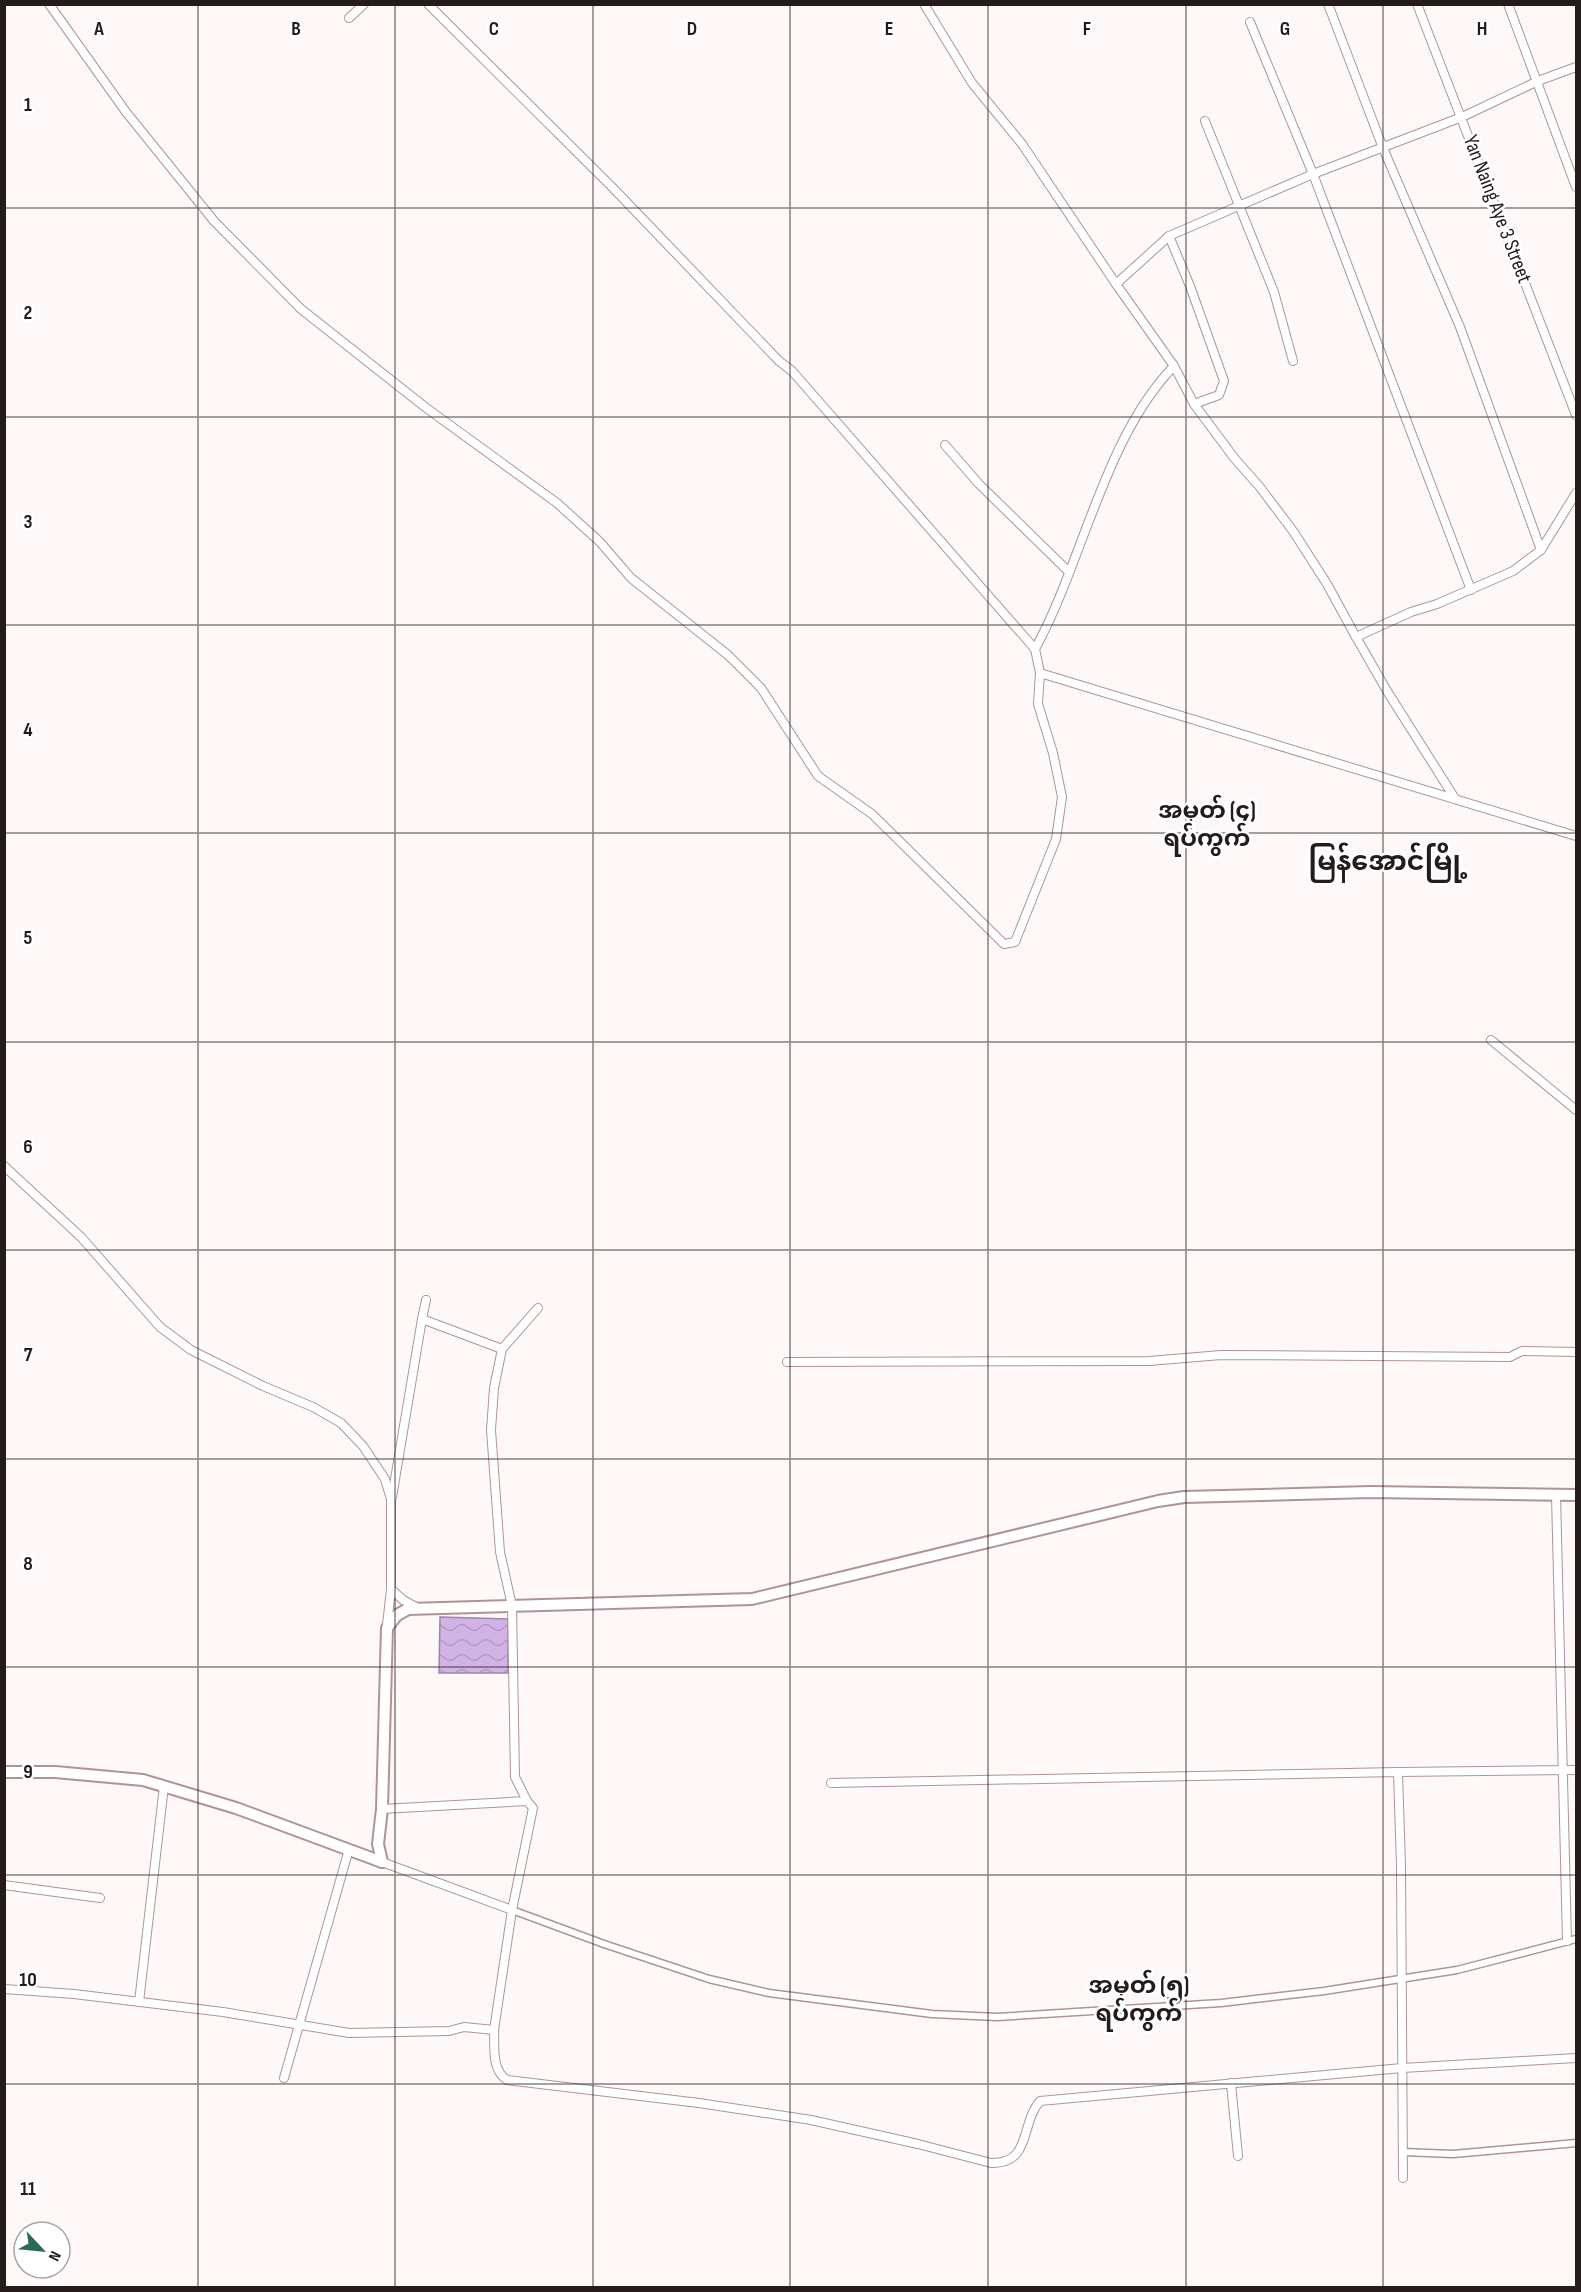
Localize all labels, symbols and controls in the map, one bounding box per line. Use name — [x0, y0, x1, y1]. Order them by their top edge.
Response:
text: A — [93, 17, 104, 41]
text: B — [291, 17, 301, 41]
text: C — [489, 17, 499, 41]
text: D — [687, 17, 697, 41]
text: E — [885, 17, 893, 41]
text: F — [1083, 17, 1091, 41]
text: G — [1280, 17, 1290, 41]
text: H — [1477, 17, 1487, 41]
text: 1 — [24, 93, 32, 117]
street label: Yan Naing Aye 3 Street — [1458, 132, 1537, 287]
text: 2 — [24, 301, 32, 325]
text: 3 — [24, 510, 33, 534]
text: 4 — [23, 718, 33, 742]
district label: အမှတ် (၄) ရပ်ကွက် — [1158, 794, 1256, 857]
district label: မြန်အောင်မြို့ — [1308, 842, 1468, 883]
text: 5 — [24, 926, 33, 950]
text: 6 — [23, 1135, 33, 1159]
text: 7 — [24, 1343, 33, 1367]
text: 8 — [23, 1552, 33, 1576]
text: 9 — [23, 1760, 33, 1784]
text: 10 — [19, 1968, 37, 1992]
district label: အမှတ် (၅) ရပ်ကွက် — [1089, 1969, 1189, 2032]
text: 11 — [20, 2177, 36, 2201]
north arrow — [12, 2220, 72, 2280]
text: N — [44, 2248, 65, 2264]

